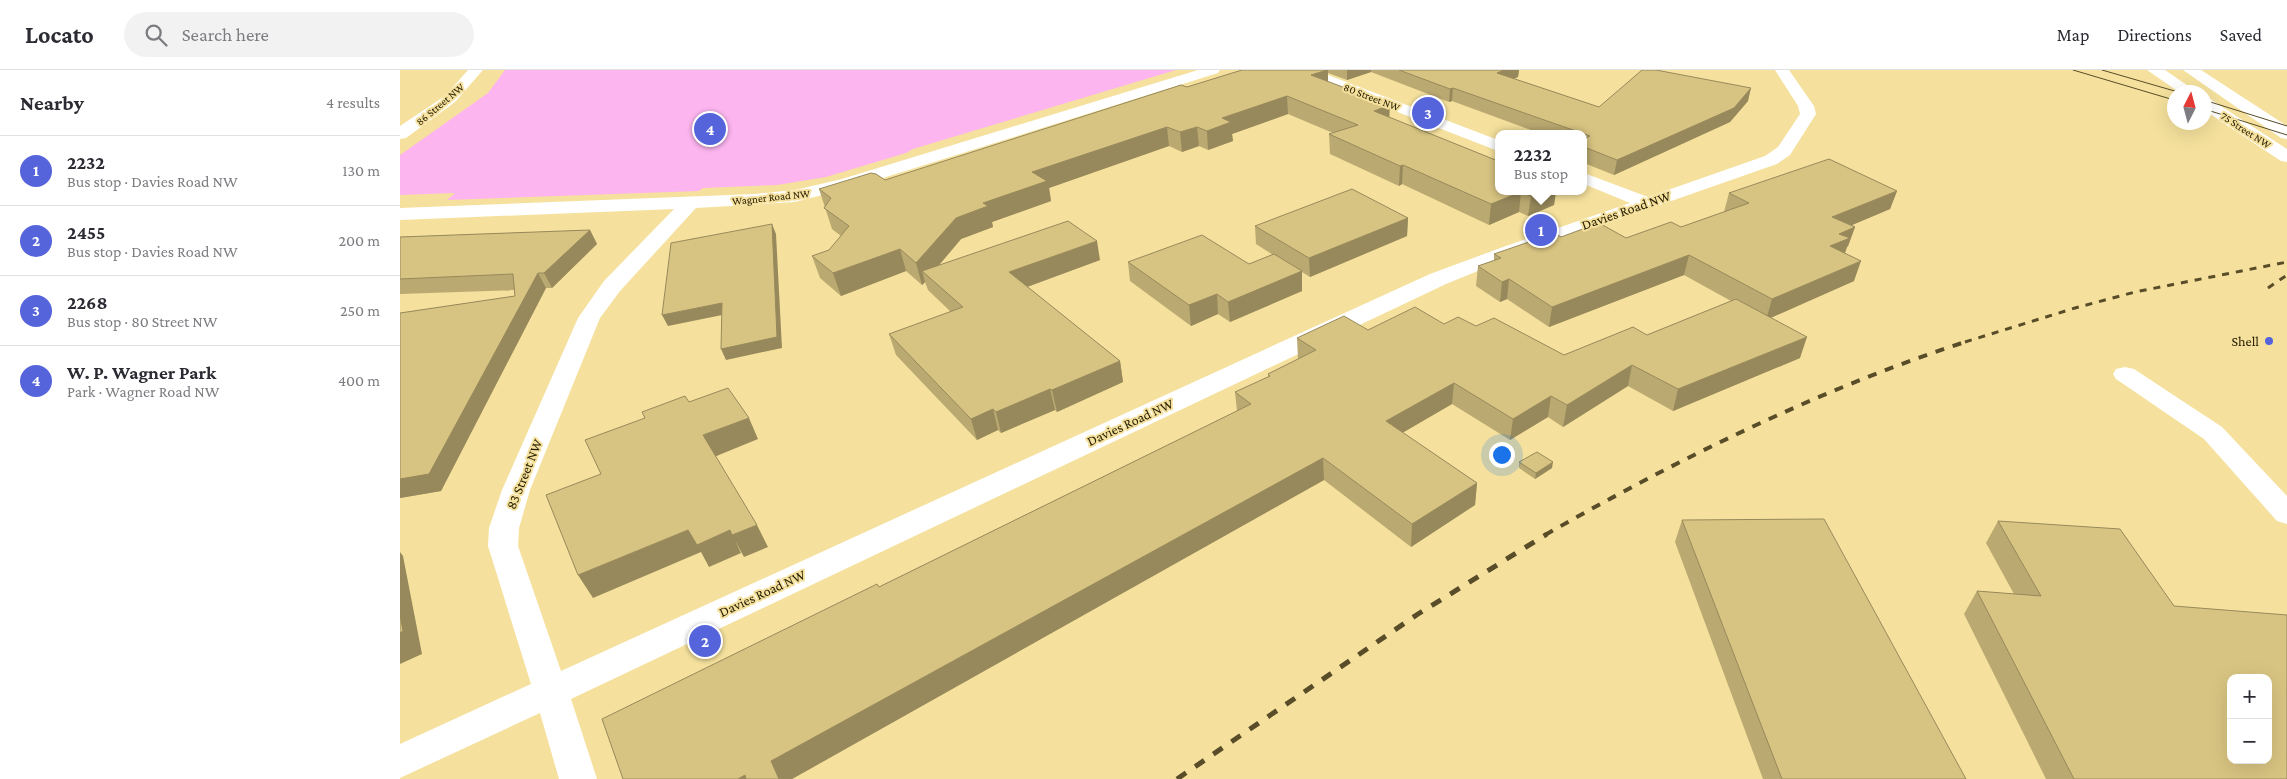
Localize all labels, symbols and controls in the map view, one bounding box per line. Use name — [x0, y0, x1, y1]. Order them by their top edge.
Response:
search box — [124, 12, 474, 57]
text: Locato — [25, 21, 94, 48]
icon: search — [142, 21, 170, 49]
text: Search here — [182, 24, 269, 45]
text: Map — [2057, 25, 2089, 45]
text: Directions — [2117, 25, 2192, 45]
text: Saved — [2220, 25, 2262, 45]
street label: 86 Street NW — [414, 80, 467, 127]
street label: 80 Street NW — [1342, 81, 1403, 114]
north arrow — [2167, 85, 2212, 130]
text: Nearby — [20, 91, 84, 115]
text: 4 results — [326, 94, 380, 111]
pin: 3 — [1412, 94, 1444, 132]
street label: 75 Street NW — [2219, 109, 2274, 151]
pin: 4 — [694, 110, 726, 148]
popup — [1495, 130, 1587, 195]
text: 2232 — [1514, 144, 1552, 165]
text: 2232 — [67, 152, 105, 173]
text: 1 — [33, 162, 39, 179]
text: 130 m — [342, 162, 380, 179]
text: Bus stop — [1514, 165, 1568, 182]
text: Bus stop · Davies Road NW — [67, 173, 238, 190]
street label: Wagner Road NW — [731, 187, 812, 208]
street label: Davies Road NW — [1579, 187, 1673, 233]
pin: 1 — [1525, 211, 1557, 249]
text: 2455 — [67, 222, 105, 243]
text: 2 — [32, 232, 40, 249]
text: 200 m — [338, 232, 380, 249]
text: Bus stop · Davies Road NW — [67, 243, 238, 260]
text: 2268 — [67, 292, 108, 313]
text: 3 — [32, 302, 40, 319]
text: 250 m — [340, 302, 380, 319]
text: Bus stop · 80 Street NW — [67, 313, 218, 330]
place label: Shell — [2231, 333, 2259, 349]
marker: Shell — [2263, 335, 2275, 347]
text: W. P. Wagner Park — [67, 362, 216, 383]
text: 4 — [32, 372, 40, 389]
text: 400 m — [338, 372, 380, 389]
text: Park · Wagner Road NW — [67, 383, 219, 400]
street label: Davies Road NW — [1084, 395, 1176, 449]
street label: 83 Street NW — [503, 437, 545, 511]
your location — [1489, 442, 1515, 468]
street label: Davies Road NW — [716, 566, 808, 620]
pin: 2 — [689, 622, 721, 660]
map controls — [2227, 674, 2272, 764]
button: + — [2227, 674, 2272, 719]
button: − — [2227, 719, 2272, 764]

